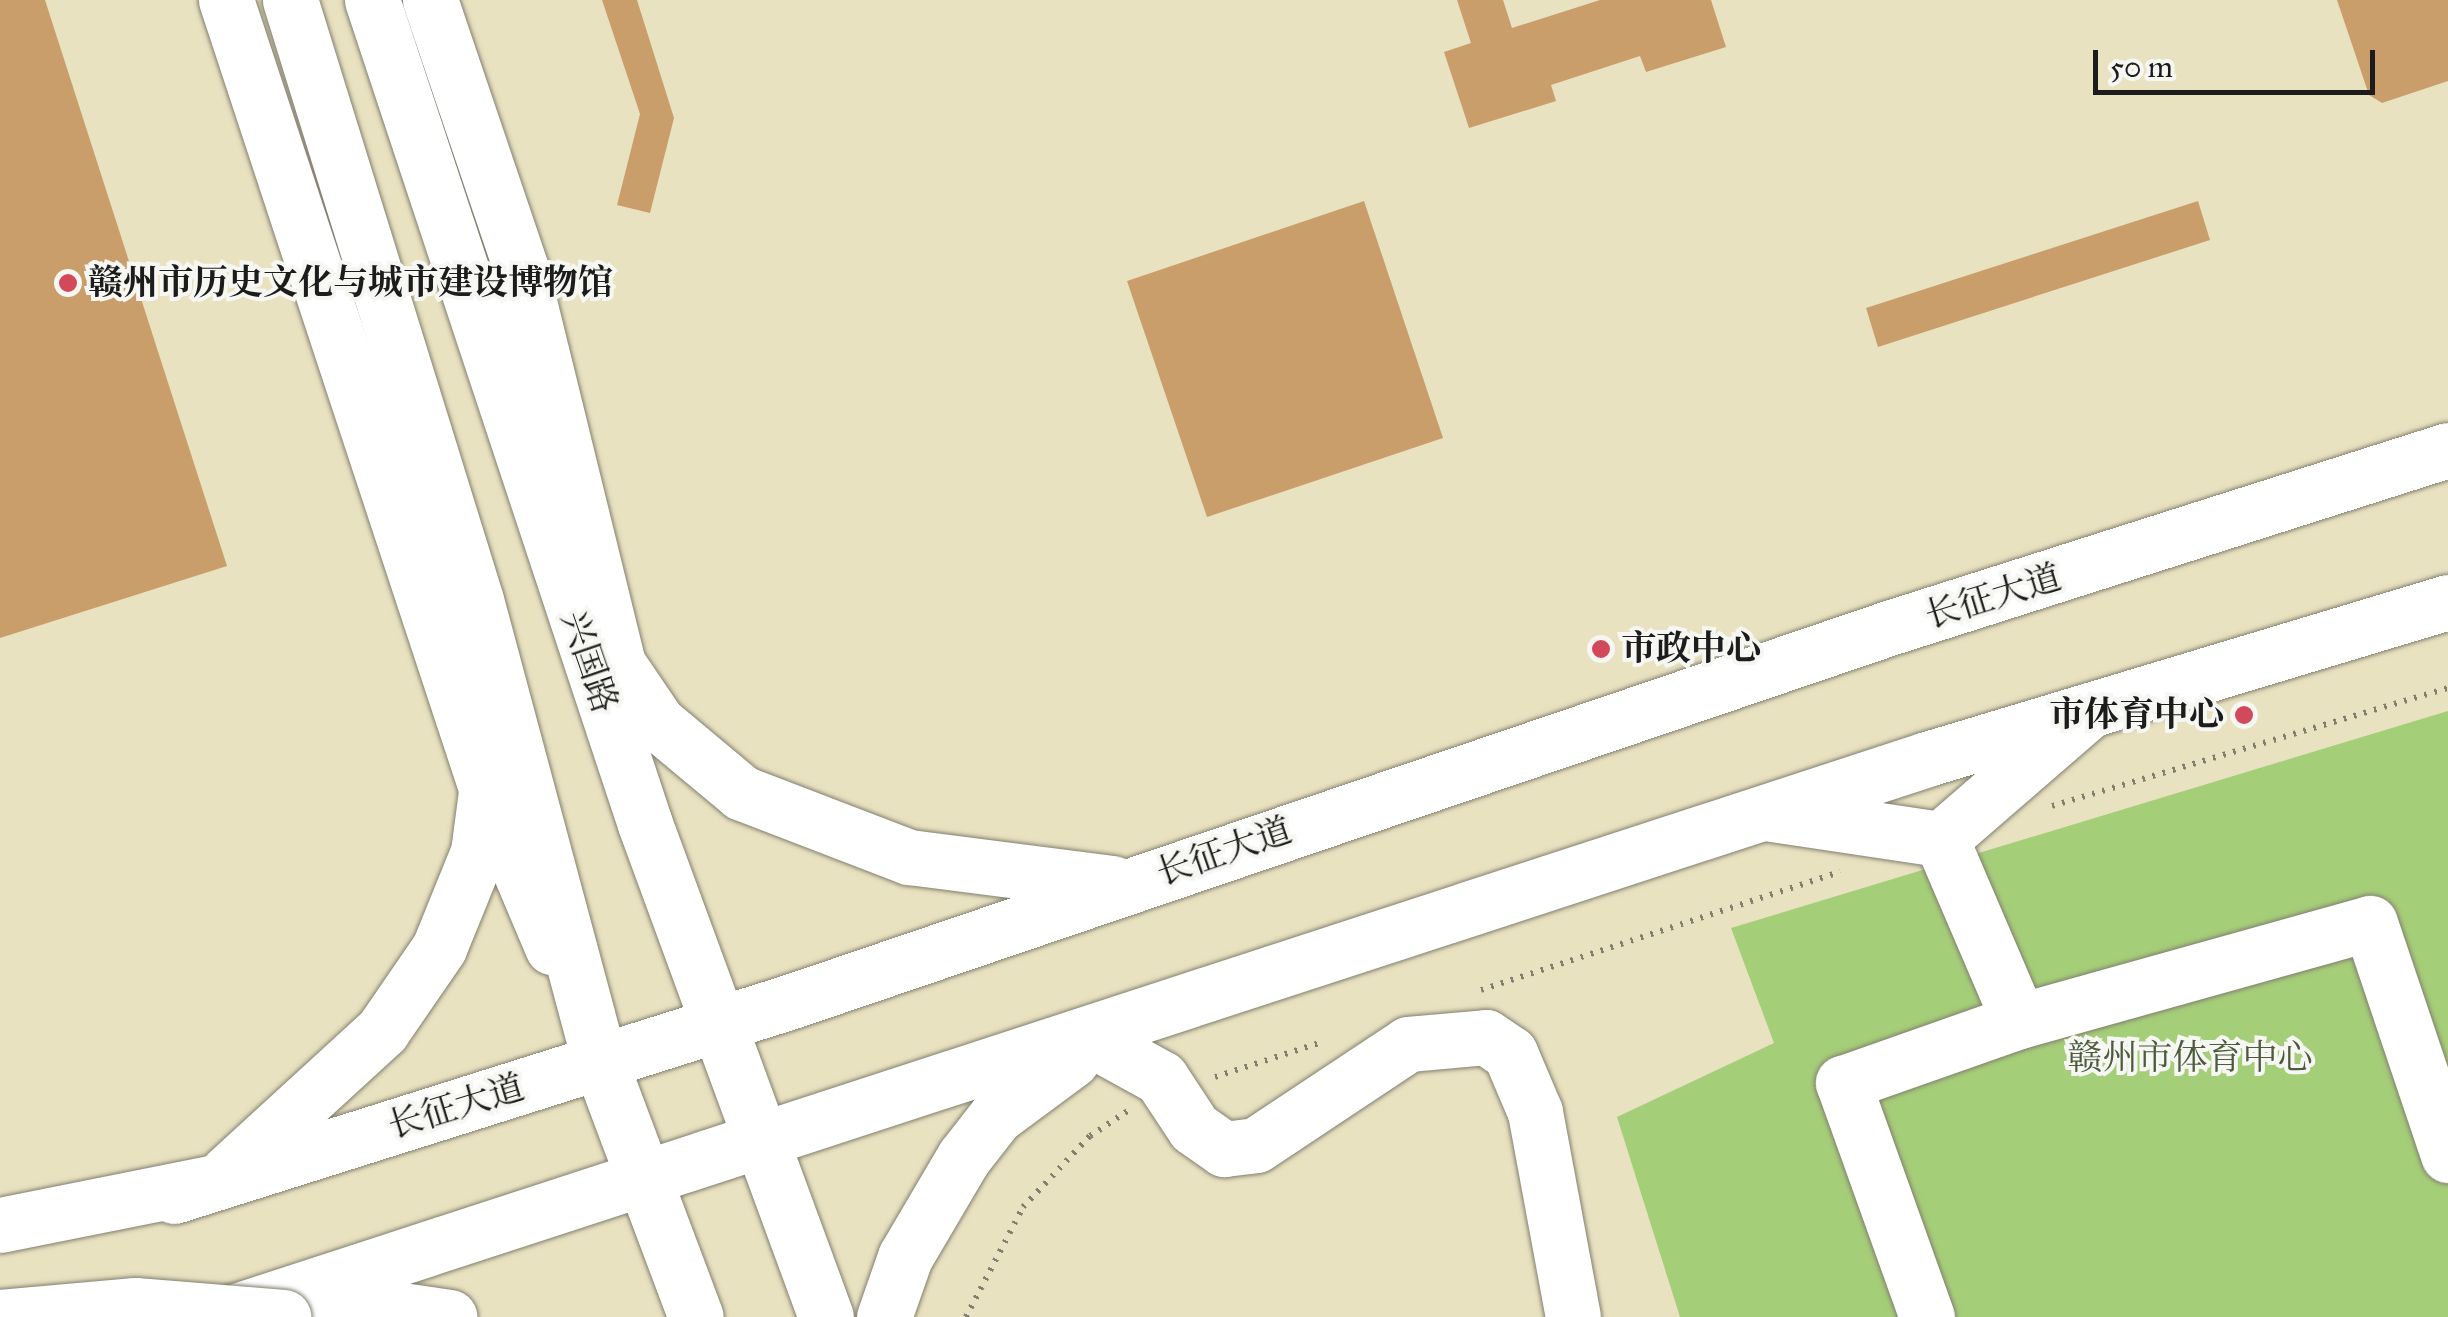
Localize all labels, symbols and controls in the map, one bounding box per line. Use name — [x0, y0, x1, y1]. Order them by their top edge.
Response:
scale bar — [2098, 30, 2380, 92]
text: 50 m — [2110, 49, 2173, 85]
place label: 赣州市历史文化与城市建设博物馆 — [88, 262, 613, 304]
marker: 赣州市历史文化与城市建设博物馆 — [57, 272, 79, 294]
street label: 长征大道 — [1920, 556, 2066, 638]
street label: 兴国路 — [552, 606, 626, 718]
place label: 市政中心 — [1621, 628, 1761, 670]
marker: 市政中心 — [1590, 638, 1612, 660]
place label: 市体育中心 — [2049, 694, 2224, 736]
marker: 市体育中心 — [2233, 704, 2255, 726]
street label: 长征大道 — [1151, 809, 1297, 895]
park label: 赣州市体育中心 — [2068, 1037, 2312, 1079]
street label: 长征大道 — [383, 1066, 529, 1148]

